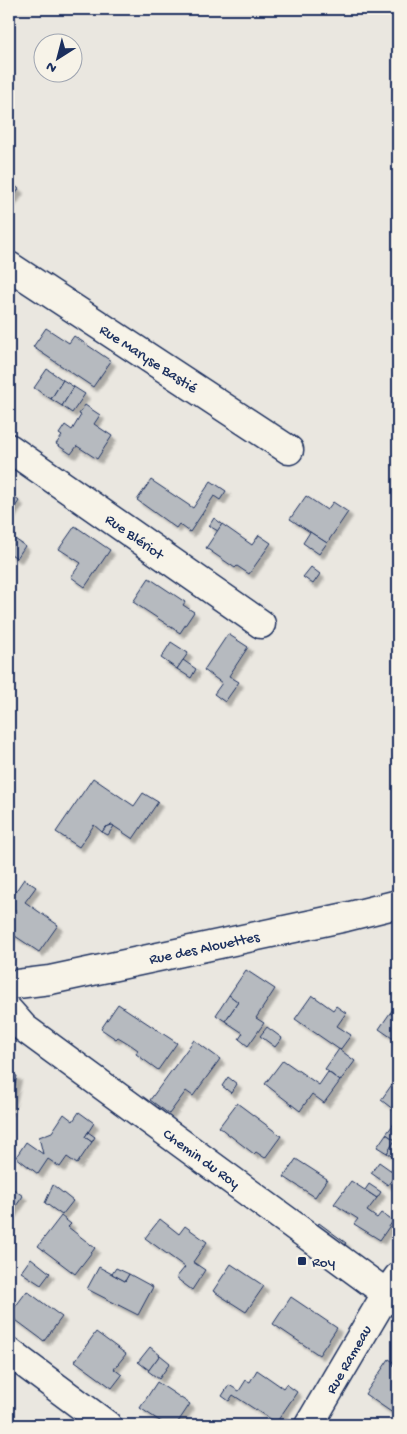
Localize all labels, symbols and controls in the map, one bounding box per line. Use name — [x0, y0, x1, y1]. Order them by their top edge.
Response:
north arrow — [32, 32, 82, 82]
text: N — [43, 57, 61, 76]
street label: Rue Maryse Bastié — [96, 321, 200, 398]
street label: Rue Blériot — [101, 511, 168, 565]
street label: Rue des Alouettes — [148, 928, 262, 969]
street label: Chemin du Roy — [159, 1126, 243, 1194]
place label: Roy — [312, 1254, 336, 1272]
marker: Roy — [296, 1255, 308, 1267]
street label: Rue Rameau — [323, 1323, 377, 1397]

